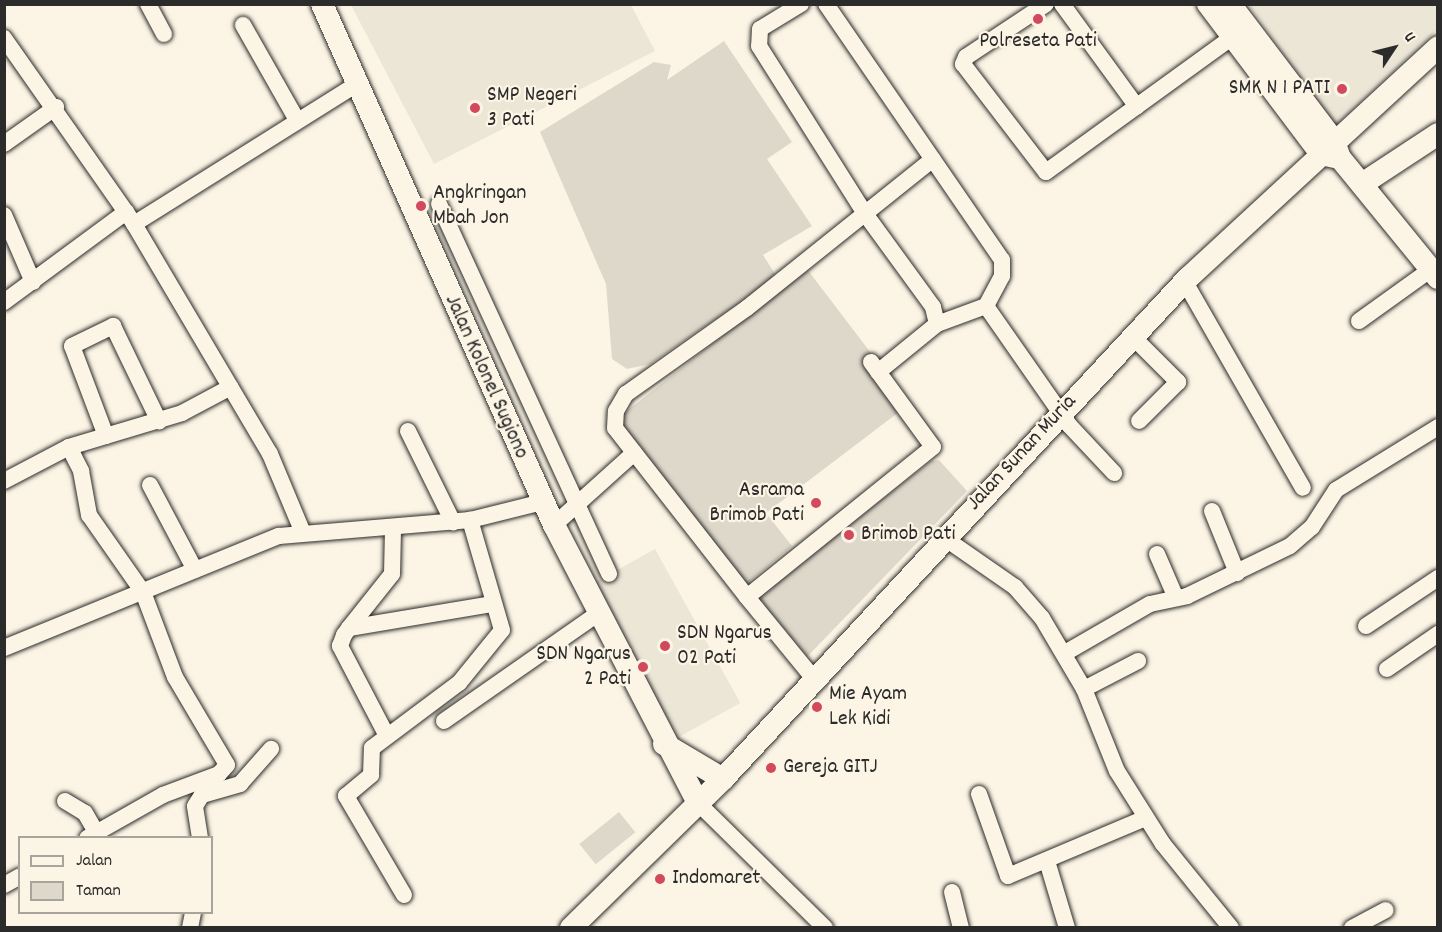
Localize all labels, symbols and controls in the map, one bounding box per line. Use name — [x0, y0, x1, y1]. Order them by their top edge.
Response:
marker: Polreseta Pati — [1031, 12, 1045, 26]
north arrow — [1364, 18, 1424, 78]
text: U — [1398, 28, 1421, 47]
place label: Polreseta Pati — [979, 29, 1097, 55]
place label: SMK N 1 PATI — [1229, 76, 1330, 102]
place label: SMP Negeri 3 Pati — [487, 82, 577, 134]
marker: SMK N 1 PATI — [1335, 82, 1349, 96]
marker: SMP Negeri 3 Pati — [468, 101, 482, 115]
place label: Angkringan Mbah Jon — [433, 180, 526, 231]
marker: Angkringan Mbah Jon — [414, 199, 428, 213]
street label: Jalan Kolonel Sugiono — [438, 291, 534, 463]
street label: Jalan Sunan Muria — [962, 390, 1082, 516]
place label: Asrama Brimob Pati — [709, 477, 804, 528]
marker: Asrama Brimob Pati — [809, 496, 823, 510]
place label: Brimob Pati — [861, 522, 956, 548]
marker: Brimob Pati — [842, 528, 856, 542]
place label: SDN Ngarus 02 Pati — [677, 620, 772, 672]
marker: SDN Ngarus 02 Pati — [658, 639, 672, 653]
place label: SDN Ngarus 2 Pati — [536, 641, 631, 692]
marker: SDN Ngarus 2 Pati — [636, 660, 650, 674]
place label: Mie Ayam Lek Kidi — [829, 681, 907, 732]
marker: Mie Ayam Lek Kidi — [810, 700, 824, 714]
place label: Gereja GITJ — [783, 755, 877, 781]
marker: Gereja GITJ — [764, 761, 778, 775]
legend — [18, 836, 213, 914]
text: Jalan — [76, 849, 112, 874]
place label: Indomaret — [672, 866, 760, 892]
marker: Indomaret — [653, 872, 667, 886]
text: Taman — [76, 879, 121, 904]

